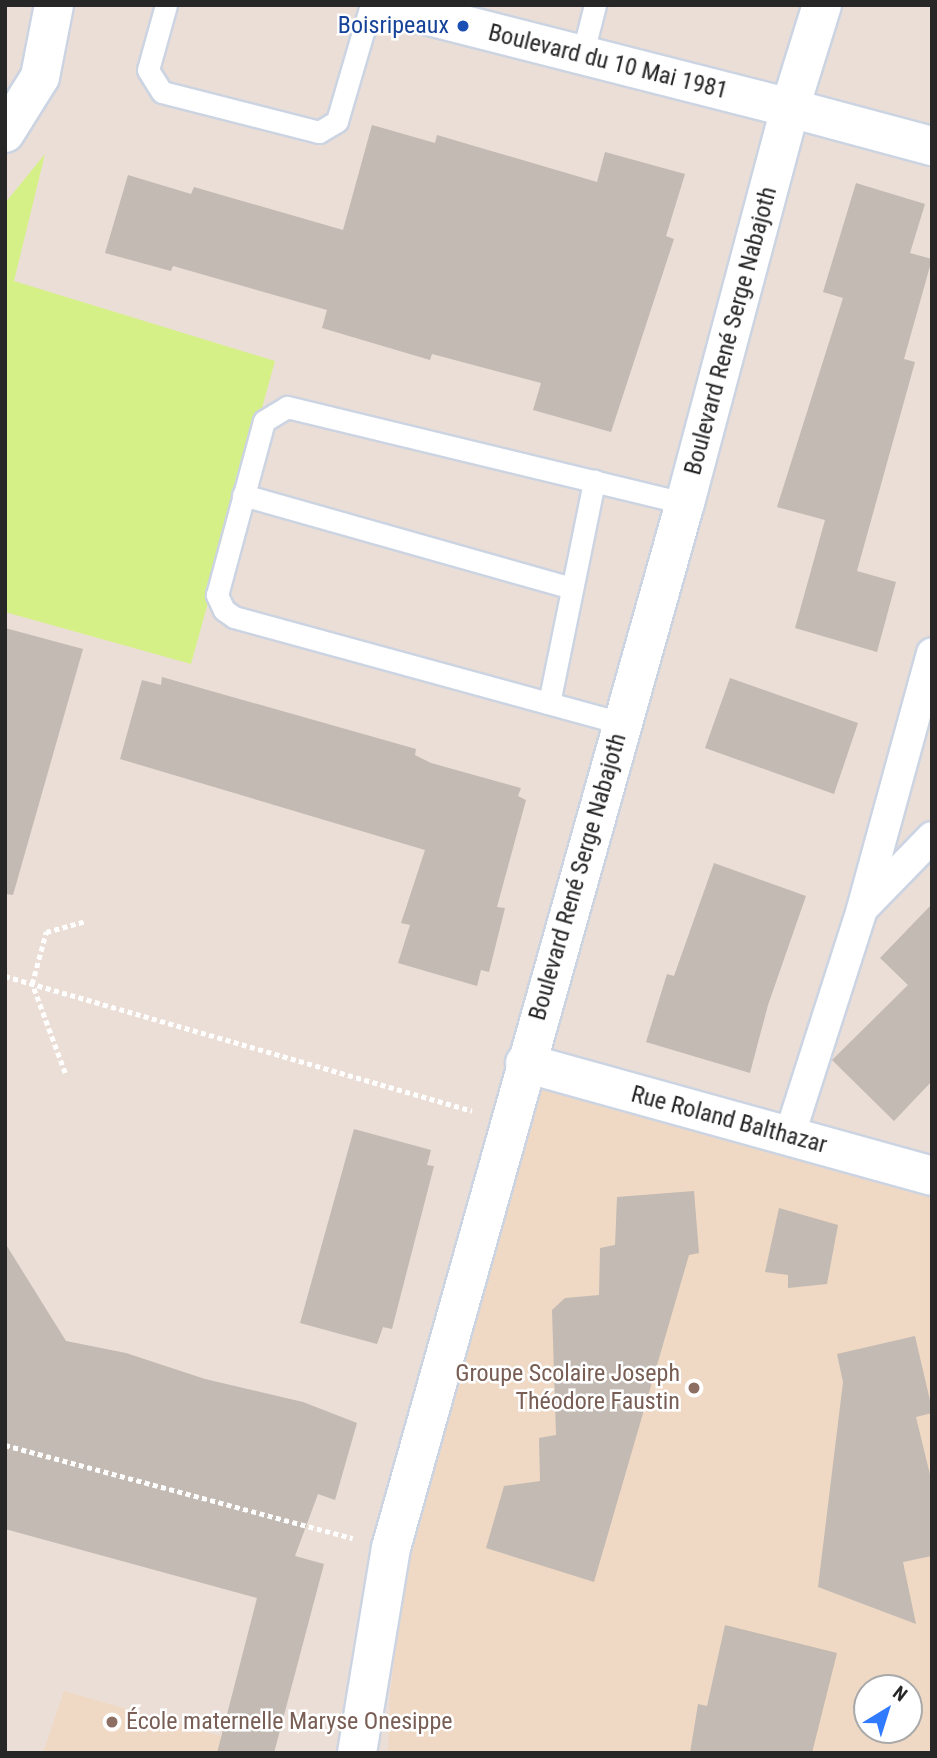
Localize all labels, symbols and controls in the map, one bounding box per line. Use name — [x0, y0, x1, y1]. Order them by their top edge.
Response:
place label: Boisripeaux — [338, 12, 449, 40]
marker: Boisripeaux — [455, 18, 471, 34]
street label: Boulevard du 10 Mai 1981 — [485, 18, 731, 106]
street label: Boulevard René Serge Nabajoth — [679, 184, 783, 478]
street label: Boulevard René Serge Nabajoth — [523, 730, 633, 1024]
street label: Rue Roland Balthazar — [628, 1080, 830, 1160]
place label: Groupe Scolaire Joseph Théodore Faustin — [455, 1360, 680, 1416]
marker: Groupe Scolaire Joseph Théodore Faustin — [686, 1380, 702, 1396]
north arrow — [853, 1674, 923, 1744]
text: N — [888, 1681, 912, 1706]
place label: École maternelle Maryse Onesippe — [126, 1708, 453, 1736]
marker: École maternelle Maryse Onesippe — [104, 1714, 120, 1730]

